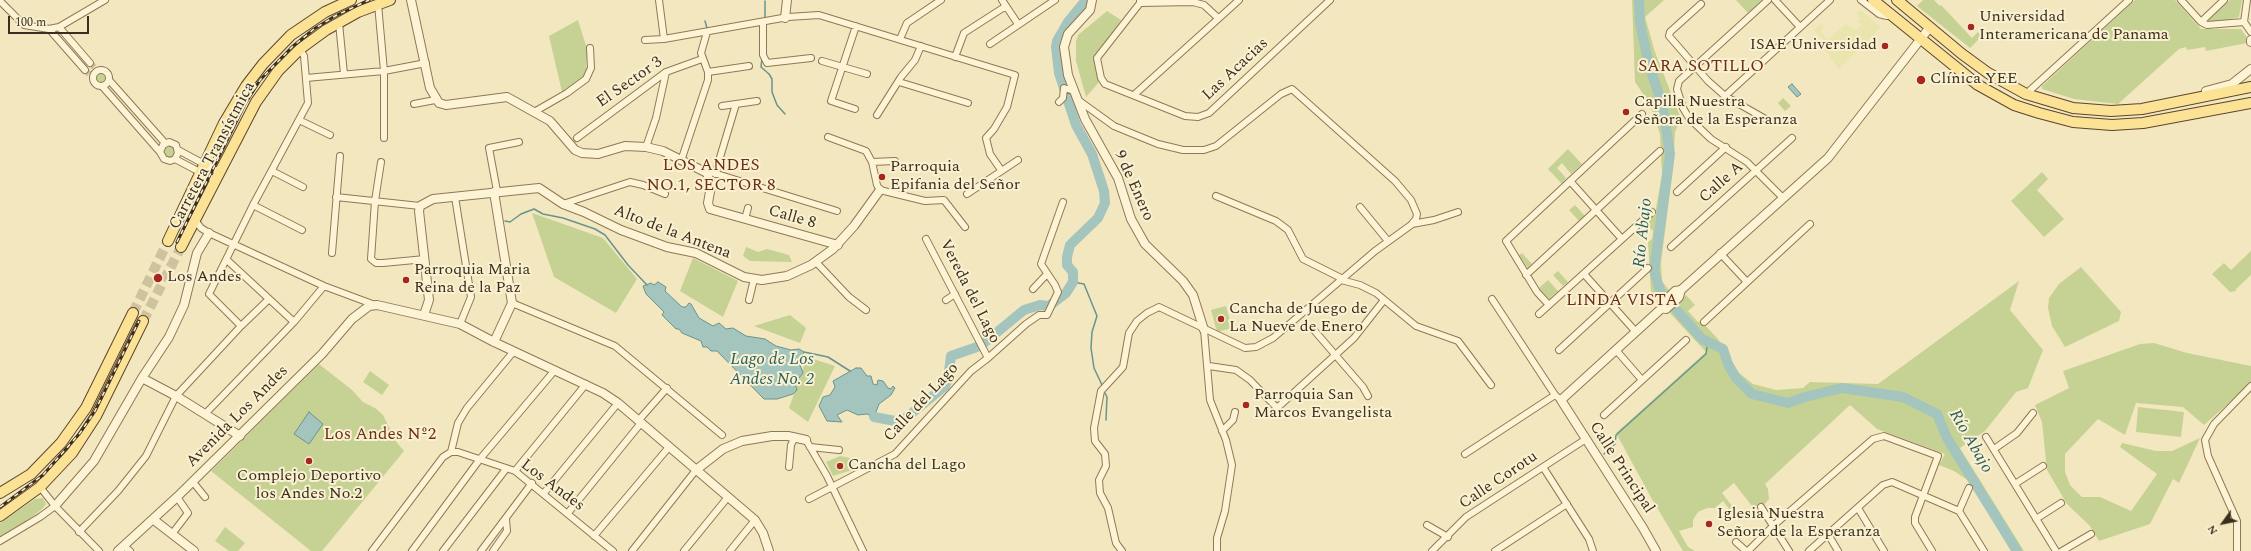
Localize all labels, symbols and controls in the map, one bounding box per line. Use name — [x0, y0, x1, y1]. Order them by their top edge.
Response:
scale bar — [10, 8, 91, 34]
place label: Universidad Interamericana de Panama — [1979, 8, 2169, 46]
text: 100 m — [15, 13, 46, 32]
marker: Universidad Interamericana de Panama — [1966, 22, 1976, 32]
street label: Las Acacias — [1199, 35, 1273, 105]
place label: ISAE Universidad — [1750, 36, 1877, 56]
marker: ISAE Universidad — [1880, 41, 1890, 51]
street label: El Sector 3 — [593, 53, 667, 113]
district label: SARA SOTILLO — [1632, 58, 1770, 78]
place label: Clínica YEE — [1930, 70, 2017, 90]
marker: Clínica YEE — [1915, 74, 1927, 86]
street label: Carretera Transístmica — [166, 79, 260, 233]
place label: Capilla Nuestra Señora de la Esperanza — [1634, 93, 1797, 131]
marker: Capilla Nuestra Señora de la Esperanza — [1621, 107, 1631, 117]
street label: 9 de Enero — [1109, 148, 1157, 224]
district label: LOS ANDES NO.1, SECTOR 8 — [639, 157, 783, 197]
place label: Parroquia Epifania del Señor — [890, 158, 1020, 196]
street label: Calle A — [1696, 158, 1748, 208]
marker: Parroquia Epifania del Señor — [877, 172, 887, 182]
water label: Río Abajo — [1630, 197, 1658, 269]
street label: Alto de la Antena — [611, 202, 733, 264]
street label: Calle 8 — [766, 202, 818, 234]
street label: Vereda del Lago — [935, 237, 1003, 347]
place label: Parroquia Maria Reina de la Paz — [414, 261, 530, 299]
place label: Los Andes — [167, 268, 242, 288]
marker: Los Andes — [152, 272, 164, 284]
marker: Parroquia Maria Reina de la Paz — [401, 275, 411, 285]
district label: LINDA VISTA — [1560, 292, 1684, 312]
place label: Cancha de Juego de La Nueve de Enero — [1229, 300, 1368, 338]
marker: Cancha de Juego de La Nueve de Enero — [1216, 314, 1226, 324]
water label: Lago de Los Andes No. 2 — [730, 351, 814, 391]
street label: Calle del Lago — [881, 360, 963, 446]
street label: Avenida Los Andes — [183, 362, 293, 472]
place label: Parroquia San Marcos Evangelista — [1254, 386, 1392, 424]
marker: Parroquia San Marcos Evangelista — [1241, 400, 1251, 410]
water label: Río Abajo — [1944, 407, 1996, 477]
street label: Calle Principal — [1584, 419, 1658, 517]
district label: Los Andes Nº2 — [324, 426, 436, 446]
street label: Calle Corotu — [1456, 448, 1542, 514]
marker: Complejo Deportivo los Andes No.2 — [304, 456, 314, 466]
street label: Los Andes — [516, 456, 588, 516]
place label: Cancha del Lago — [848, 456, 966, 476]
marker: Cancha del Lago — [835, 461, 845, 471]
place label: Complejo Deportivo los Andes No.2 — [237, 467, 381, 505]
north arrow — [2203, 503, 2243, 543]
place label: Iglesia Nuestra Señora de la Esperanza — [1717, 505, 1880, 543]
marker: Iglesia Nuestra Señora de la Esperanza — [1704, 519, 1714, 529]
text: N — [2203, 521, 2222, 538]

